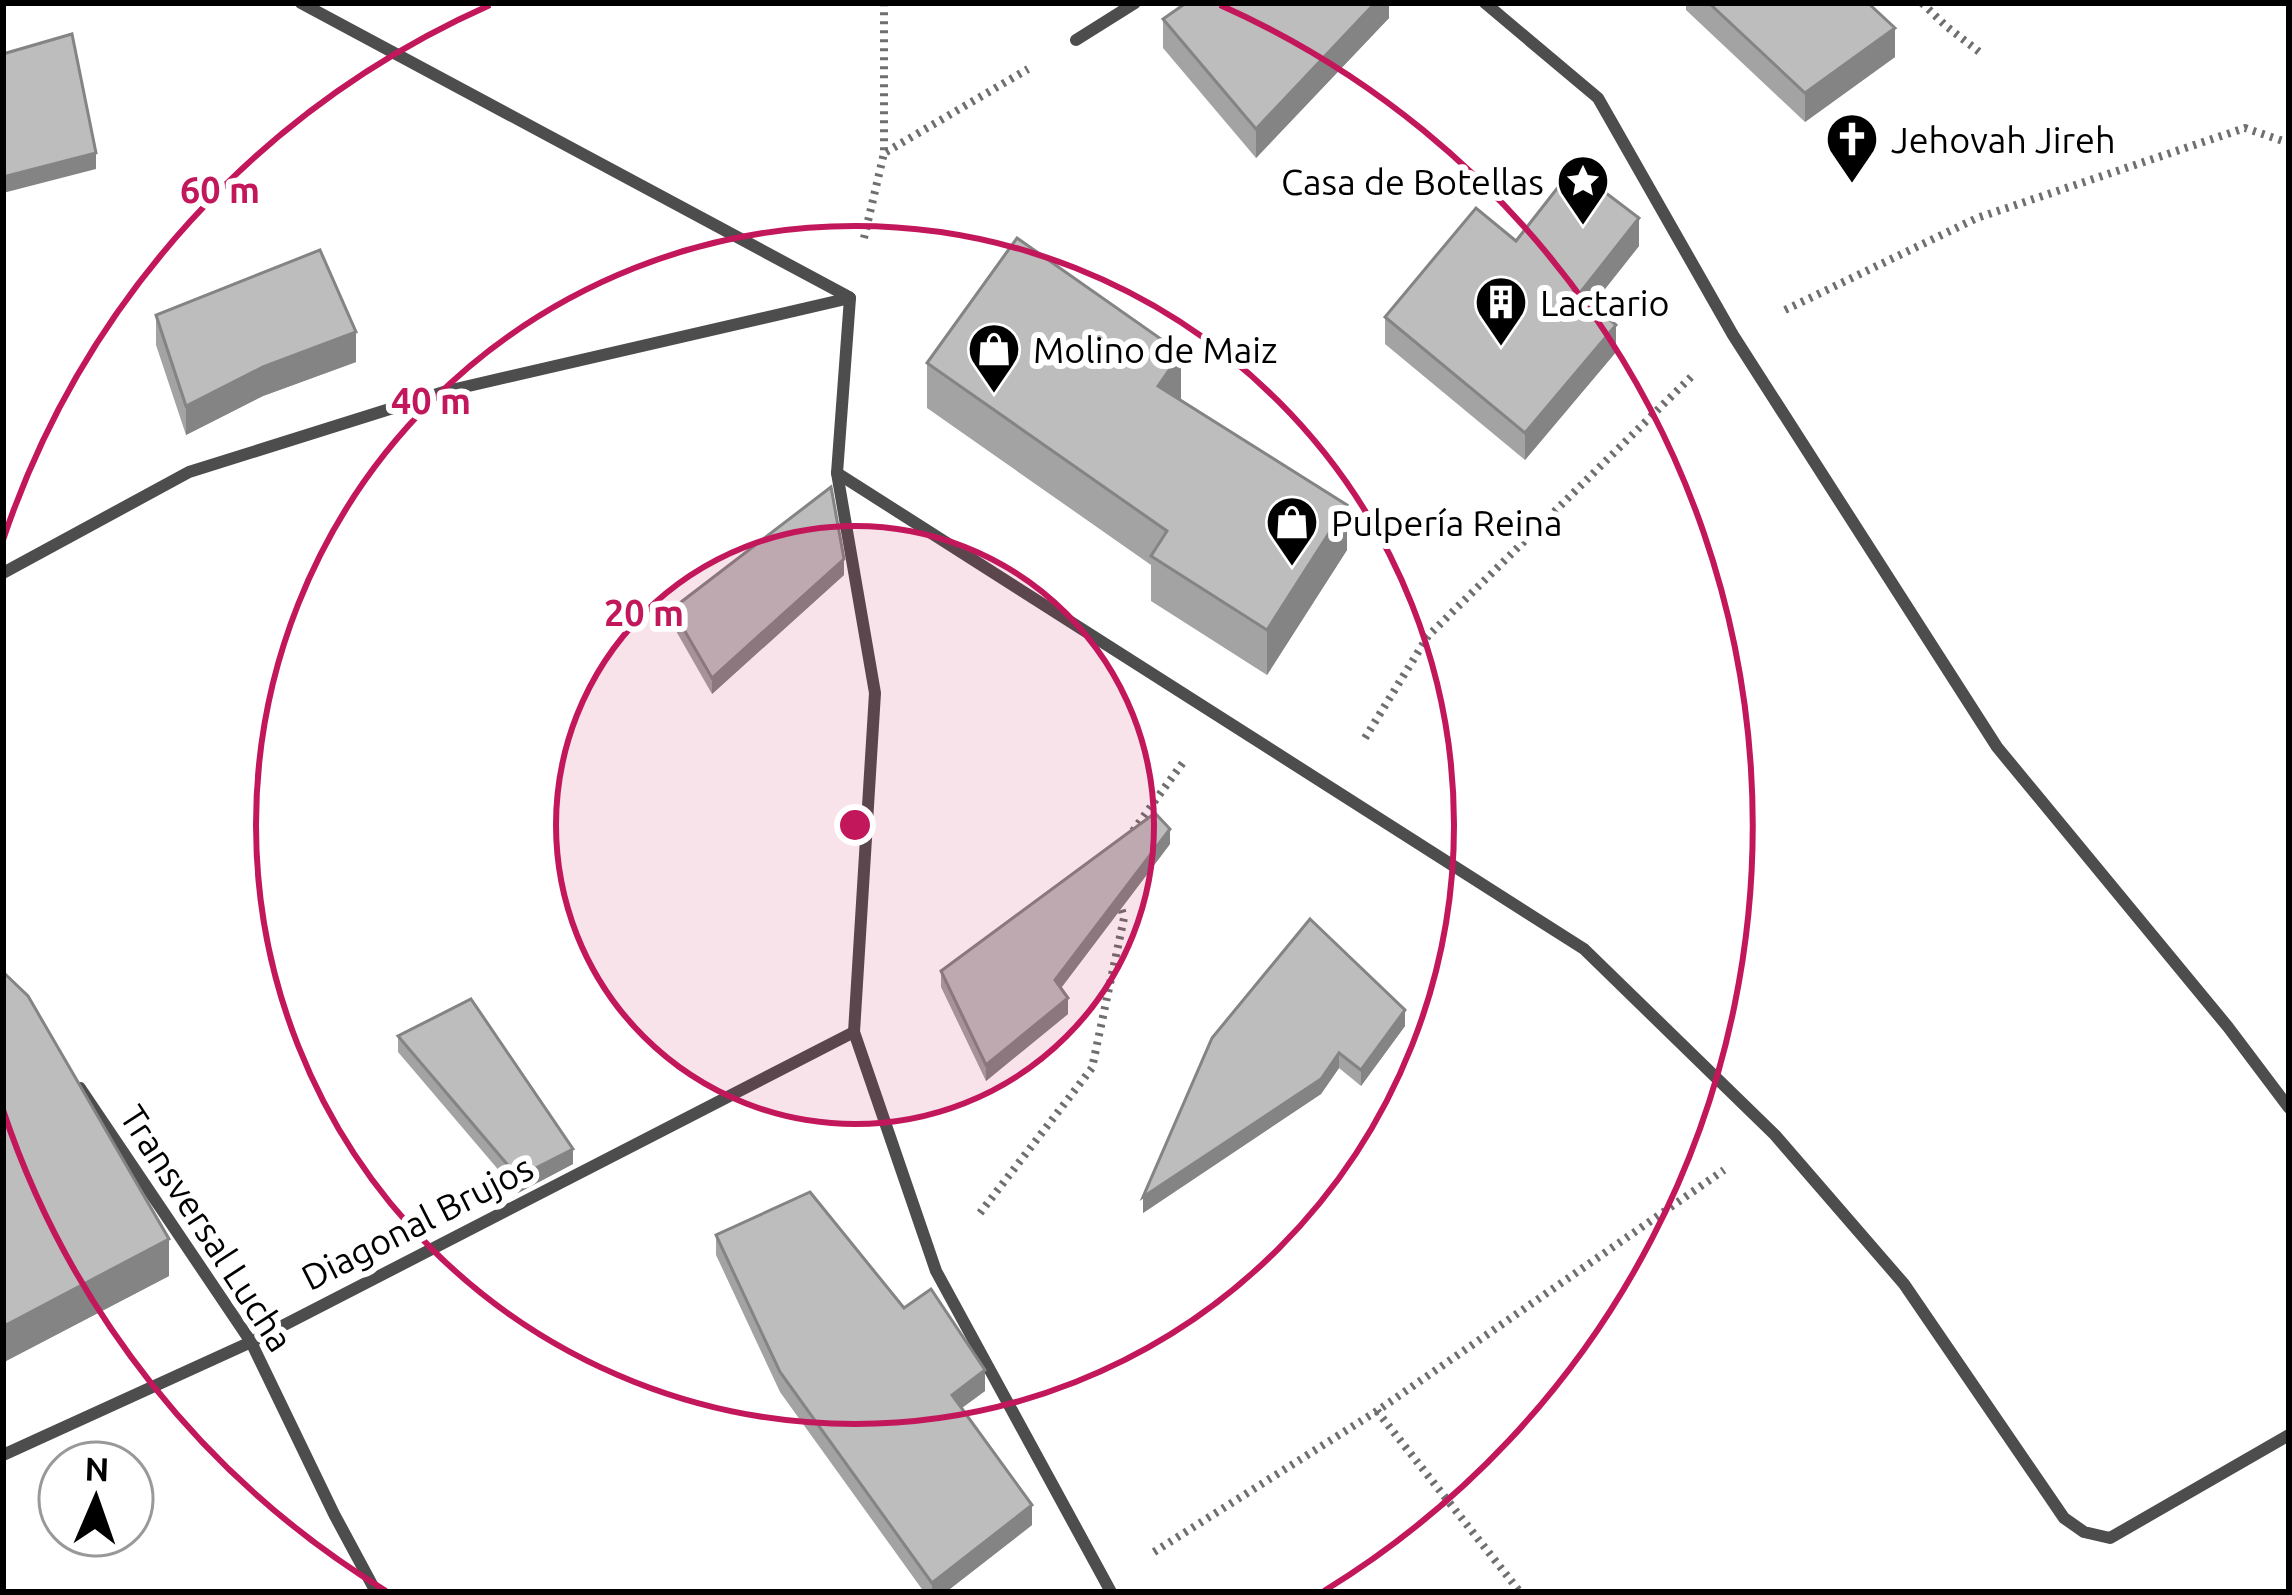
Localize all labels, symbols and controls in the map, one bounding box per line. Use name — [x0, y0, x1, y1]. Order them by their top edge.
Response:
church icon: Jehovah Jireh — [1824, 111, 1880, 185]
place label: Jehovah Jireh — [1891, 119, 2115, 160]
place icon: Casa de Botellas — [1555, 153, 1611, 227]
place label: Casa de Botellas — [1281, 161, 1544, 202]
text: 60 m — [180, 169, 260, 210]
building icon: Lactario — [1473, 274, 1529, 348]
place label: Lactario — [1540, 282, 1670, 323]
shop icon: Molino de Maiz — [966, 321, 1022, 395]
place label: Molino de Maiz — [1033, 329, 1278, 370]
text: 40 m — [391, 380, 471, 421]
shop icon: Pulpería Reina — [1264, 494, 1320, 568]
place label: Pulpería Reina — [1331, 502, 1563, 543]
text: 20 m — [604, 592, 684, 633]
centre of rings — [834, 804, 876, 846]
street label: Transversal Lucha — [112, 1097, 302, 1359]
street label: Diagonal Brujos — [295, 1146, 539, 1298]
north arrow — [36, 1439, 156, 1559]
text: N — [84, 1450, 110, 1487]

